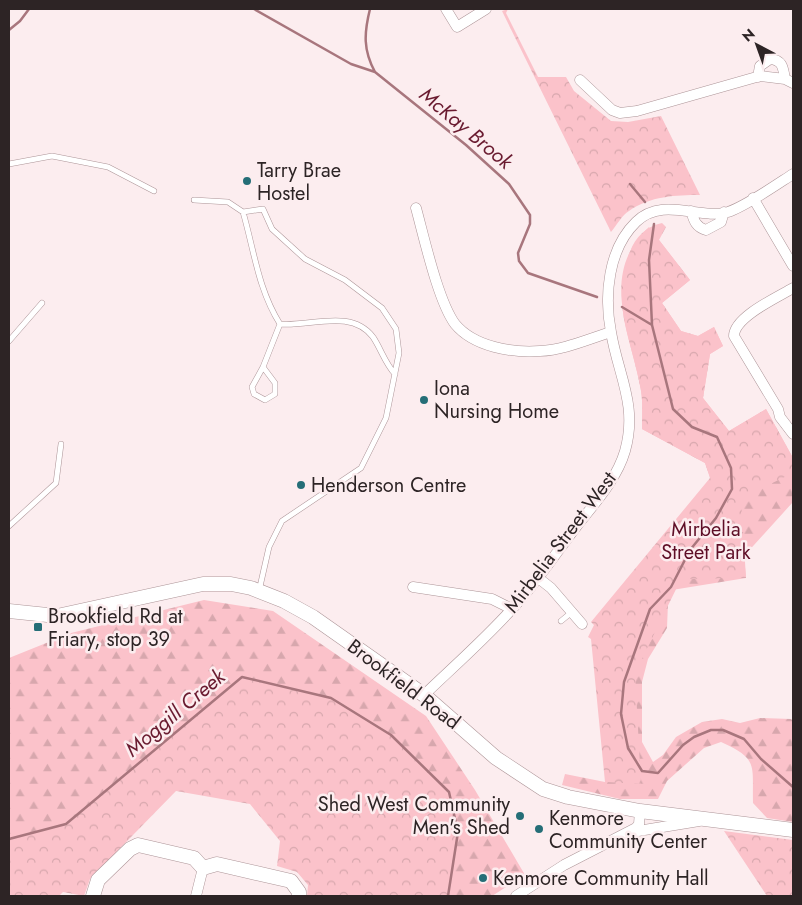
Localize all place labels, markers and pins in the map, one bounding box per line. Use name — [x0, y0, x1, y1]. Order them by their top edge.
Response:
place label: Tarry Brae Hostel — [257, 156, 341, 208]
marker: Tarry Brae Hostel — [241, 175, 253, 187]
place label: Iona Nursing Home — [434, 374, 559, 426]
marker: Iona Nursing Home — [418, 394, 430, 406]
place label: Henderson Centre — [311, 471, 466, 500]
marker: Henderson Centre — [295, 479, 307, 491]
place label: Brookfield Rd at Friary, stop 39 — [48, 602, 183, 654]
marker: Brookfield Rd at Friary, stop 39 — [32, 621, 44, 633]
place label: Shed West Community Men's Shed — [318, 790, 510, 842]
place label: Kenmore Community Center — [549, 804, 707, 856]
marker: Shed West Community Men's Shed — [514, 810, 526, 822]
marker: Kenmore Community Center — [533, 823, 545, 835]
place label: Kenmore Community Hall — [493, 864, 709, 893]
marker: Kenmore Community Hall — [477, 872, 489, 884]

